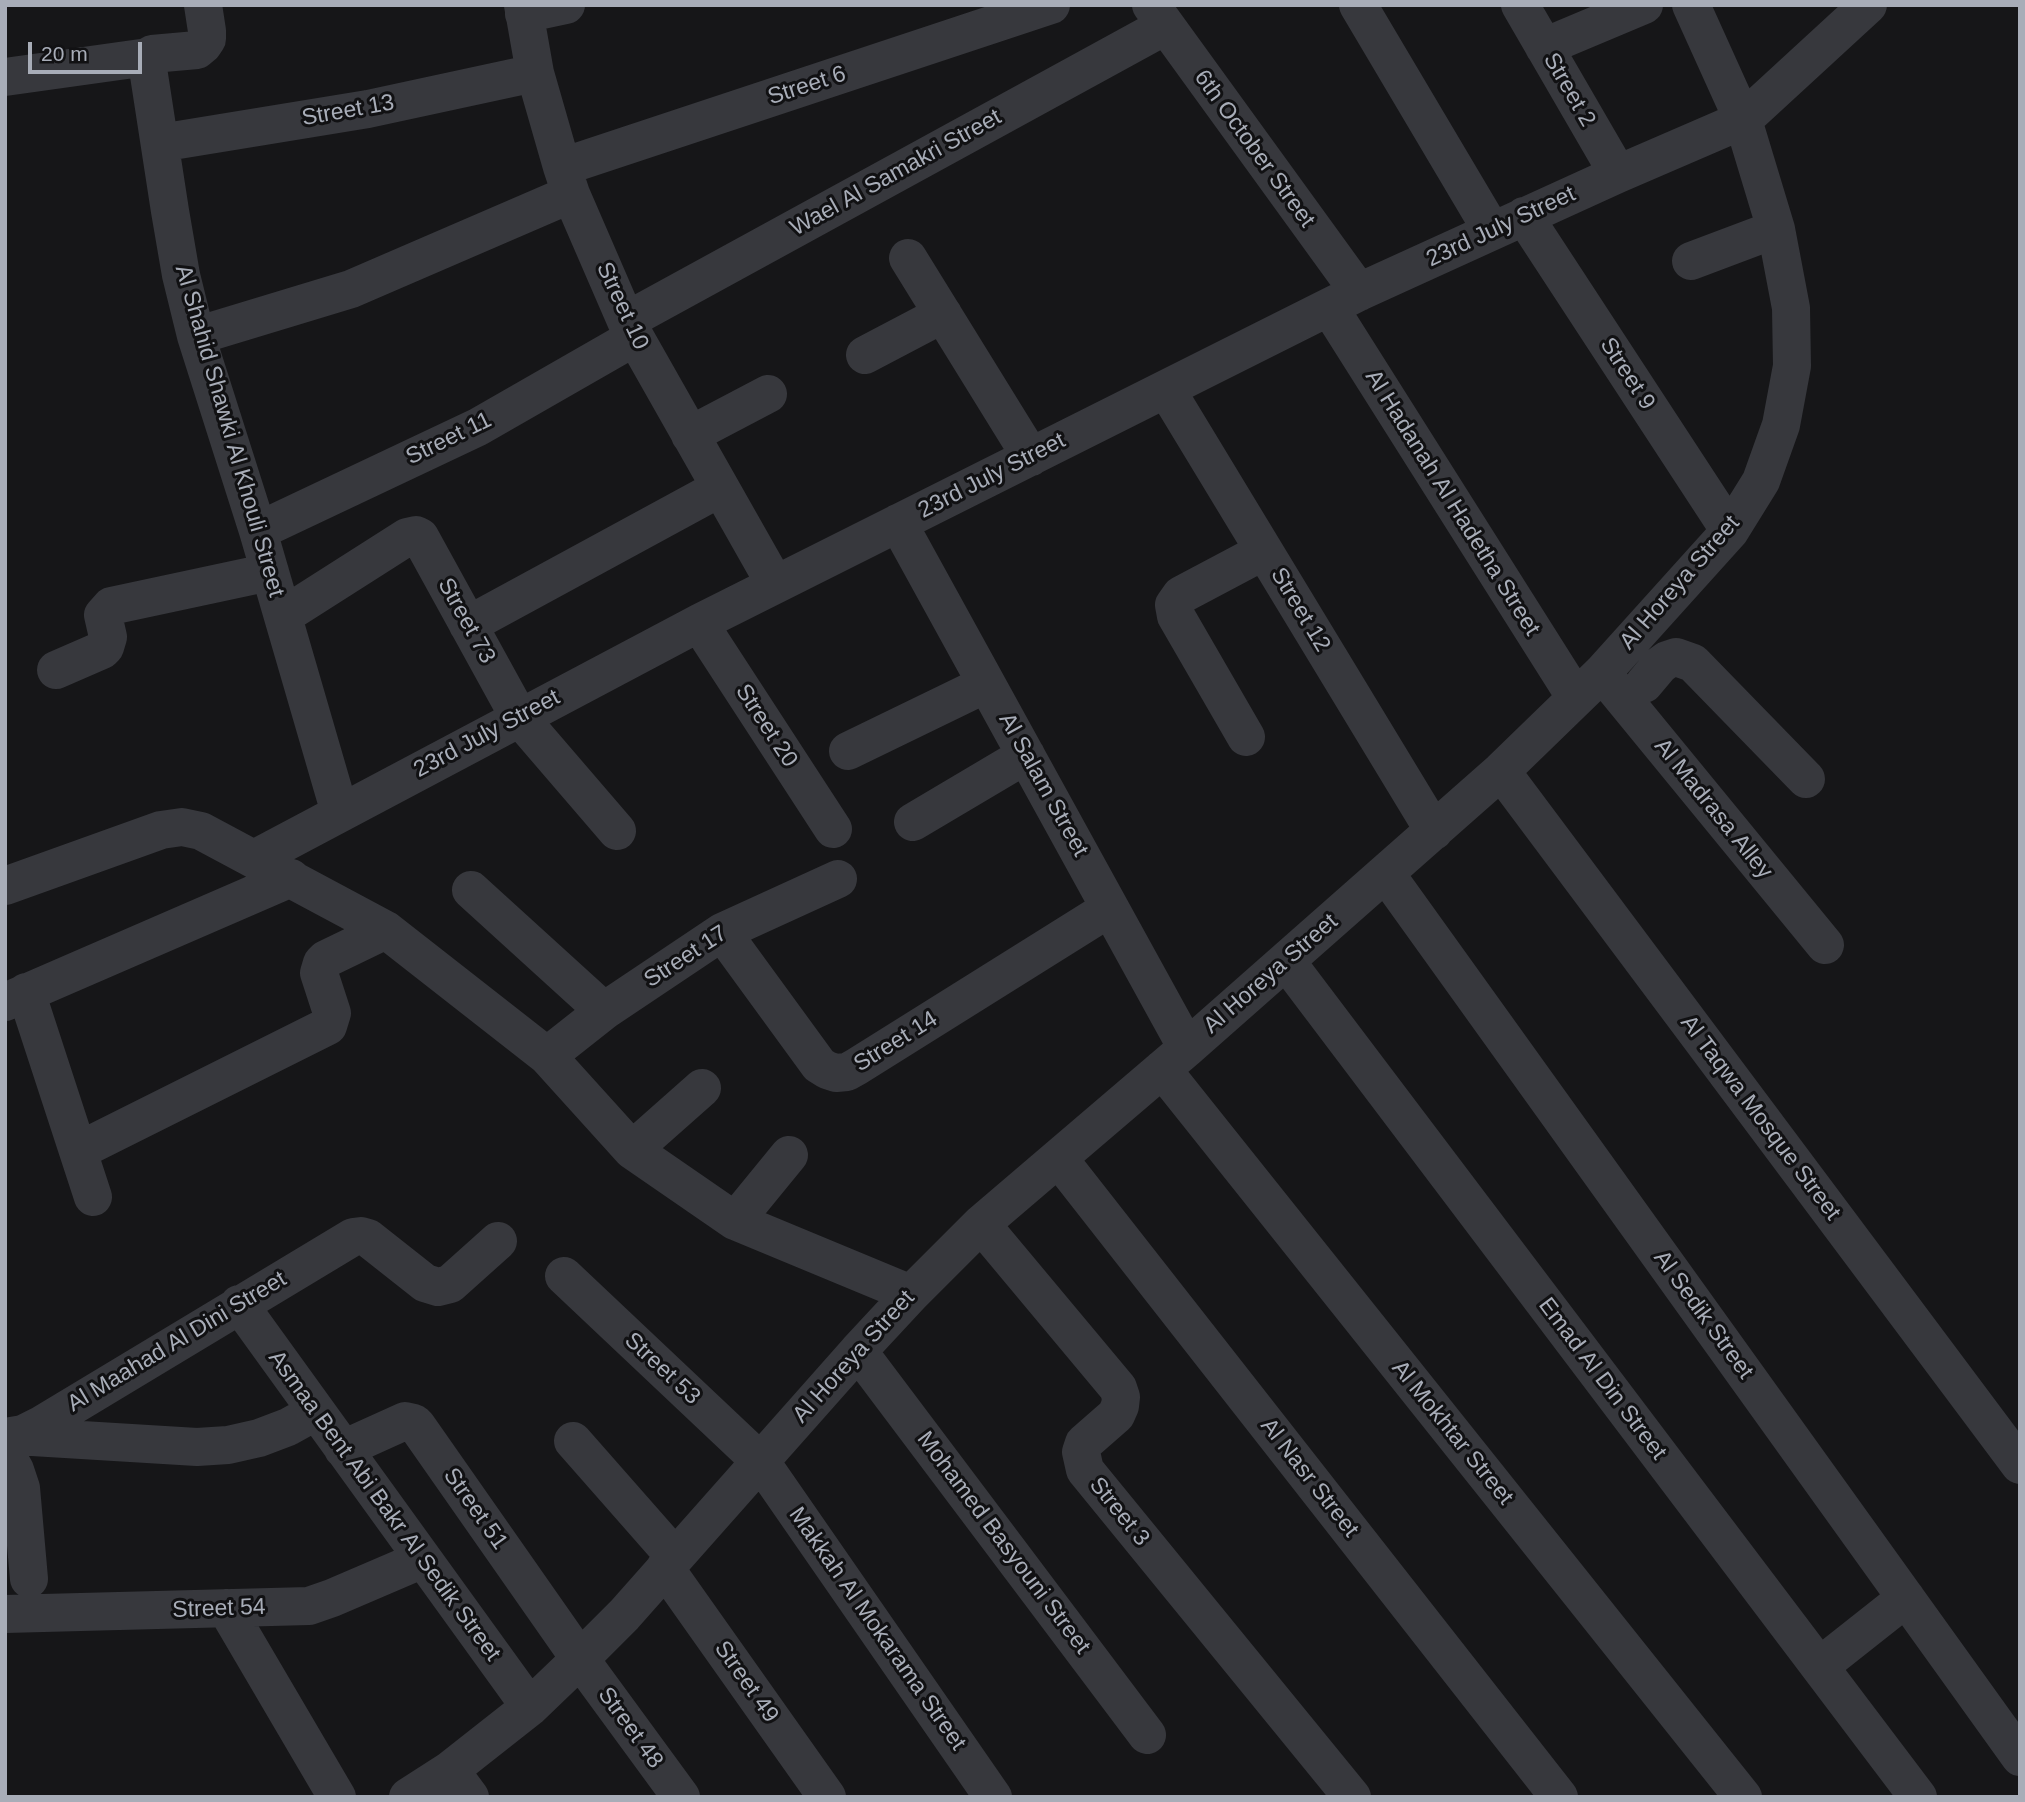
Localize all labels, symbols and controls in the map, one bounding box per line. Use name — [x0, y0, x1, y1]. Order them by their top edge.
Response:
scale bar — [32, 28, 145, 72]
text: 20 m — [41, 42, 88, 65]
street label: Street 2 — [1537, 48, 1601, 132]
street label: Street 6 — [764, 60, 850, 112]
street label: 6th October Street — [1188, 65, 1320, 233]
street label: Street 13 — [300, 89, 396, 133]
street label: Wael Al Samakri Street — [786, 104, 1006, 242]
street label: 23rd July Street — [1422, 180, 1580, 274]
street label: Street 10 — [590, 258, 654, 354]
street label: Al Shahid Shawki Al Khouli Street — [168, 262, 290, 600]
street label: Street 9 — [1593, 333, 1661, 415]
street label: Al Hadanah Al Hadetha Street — [1359, 365, 1545, 641]
street label: Street 11 — [402, 407, 496, 471]
street label: 23rd July Street — [914, 427, 1070, 525]
street label: Al Horeya Street — [1614, 510, 1746, 656]
street label: Street 12 — [1264, 563, 1336, 657]
street label: Street 73 — [431, 573, 501, 669]
street label: Street 20 — [729, 679, 803, 773]
street label: 23rd July Street — [409, 684, 565, 784]
street label: Al Salam Street — [992, 708, 1094, 862]
street label: Al Madrasa Alley — [1648, 733, 1778, 885]
street label: Al Horeya Street — [1198, 908, 1344, 1040]
street label: Street 17 — [639, 920, 733, 994]
street label: Street 14 — [849, 1006, 943, 1078]
street label: Al Taqwa Mosque Street — [1674, 1010, 1846, 1226]
street label: Al Sedik Street — [1647, 1245, 1759, 1385]
street label: Al Maahad Al Dini Street — [63, 1266, 291, 1418]
street label: Al Horeya Street — [787, 1285, 921, 1429]
street label: Emad Al Din Street — [1532, 1293, 1672, 1465]
street label: Street 53 — [618, 1327, 706, 1411]
street label: Asmaa Bent Abi Bakr Al Sedik Street — [262, 1345, 506, 1667]
street label: Al Mokhtar Street — [1385, 1355, 1519, 1511]
street label: Al Nasr Street — [1254, 1413, 1364, 1543]
street label: Mohamed Basyouni Street — [910, 1426, 1096, 1660]
street label: Street 51 — [437, 1463, 513, 1555]
street label: Street 3 — [1083, 1472, 1155, 1552]
street label: Makkah Al Mokarama Street — [782, 1502, 972, 1756]
street label: Street 54 — [172, 1594, 266, 1624]
street label: Street 49 — [708, 1636, 784, 1728]
street label: Street 48 — [591, 1682, 669, 1774]

